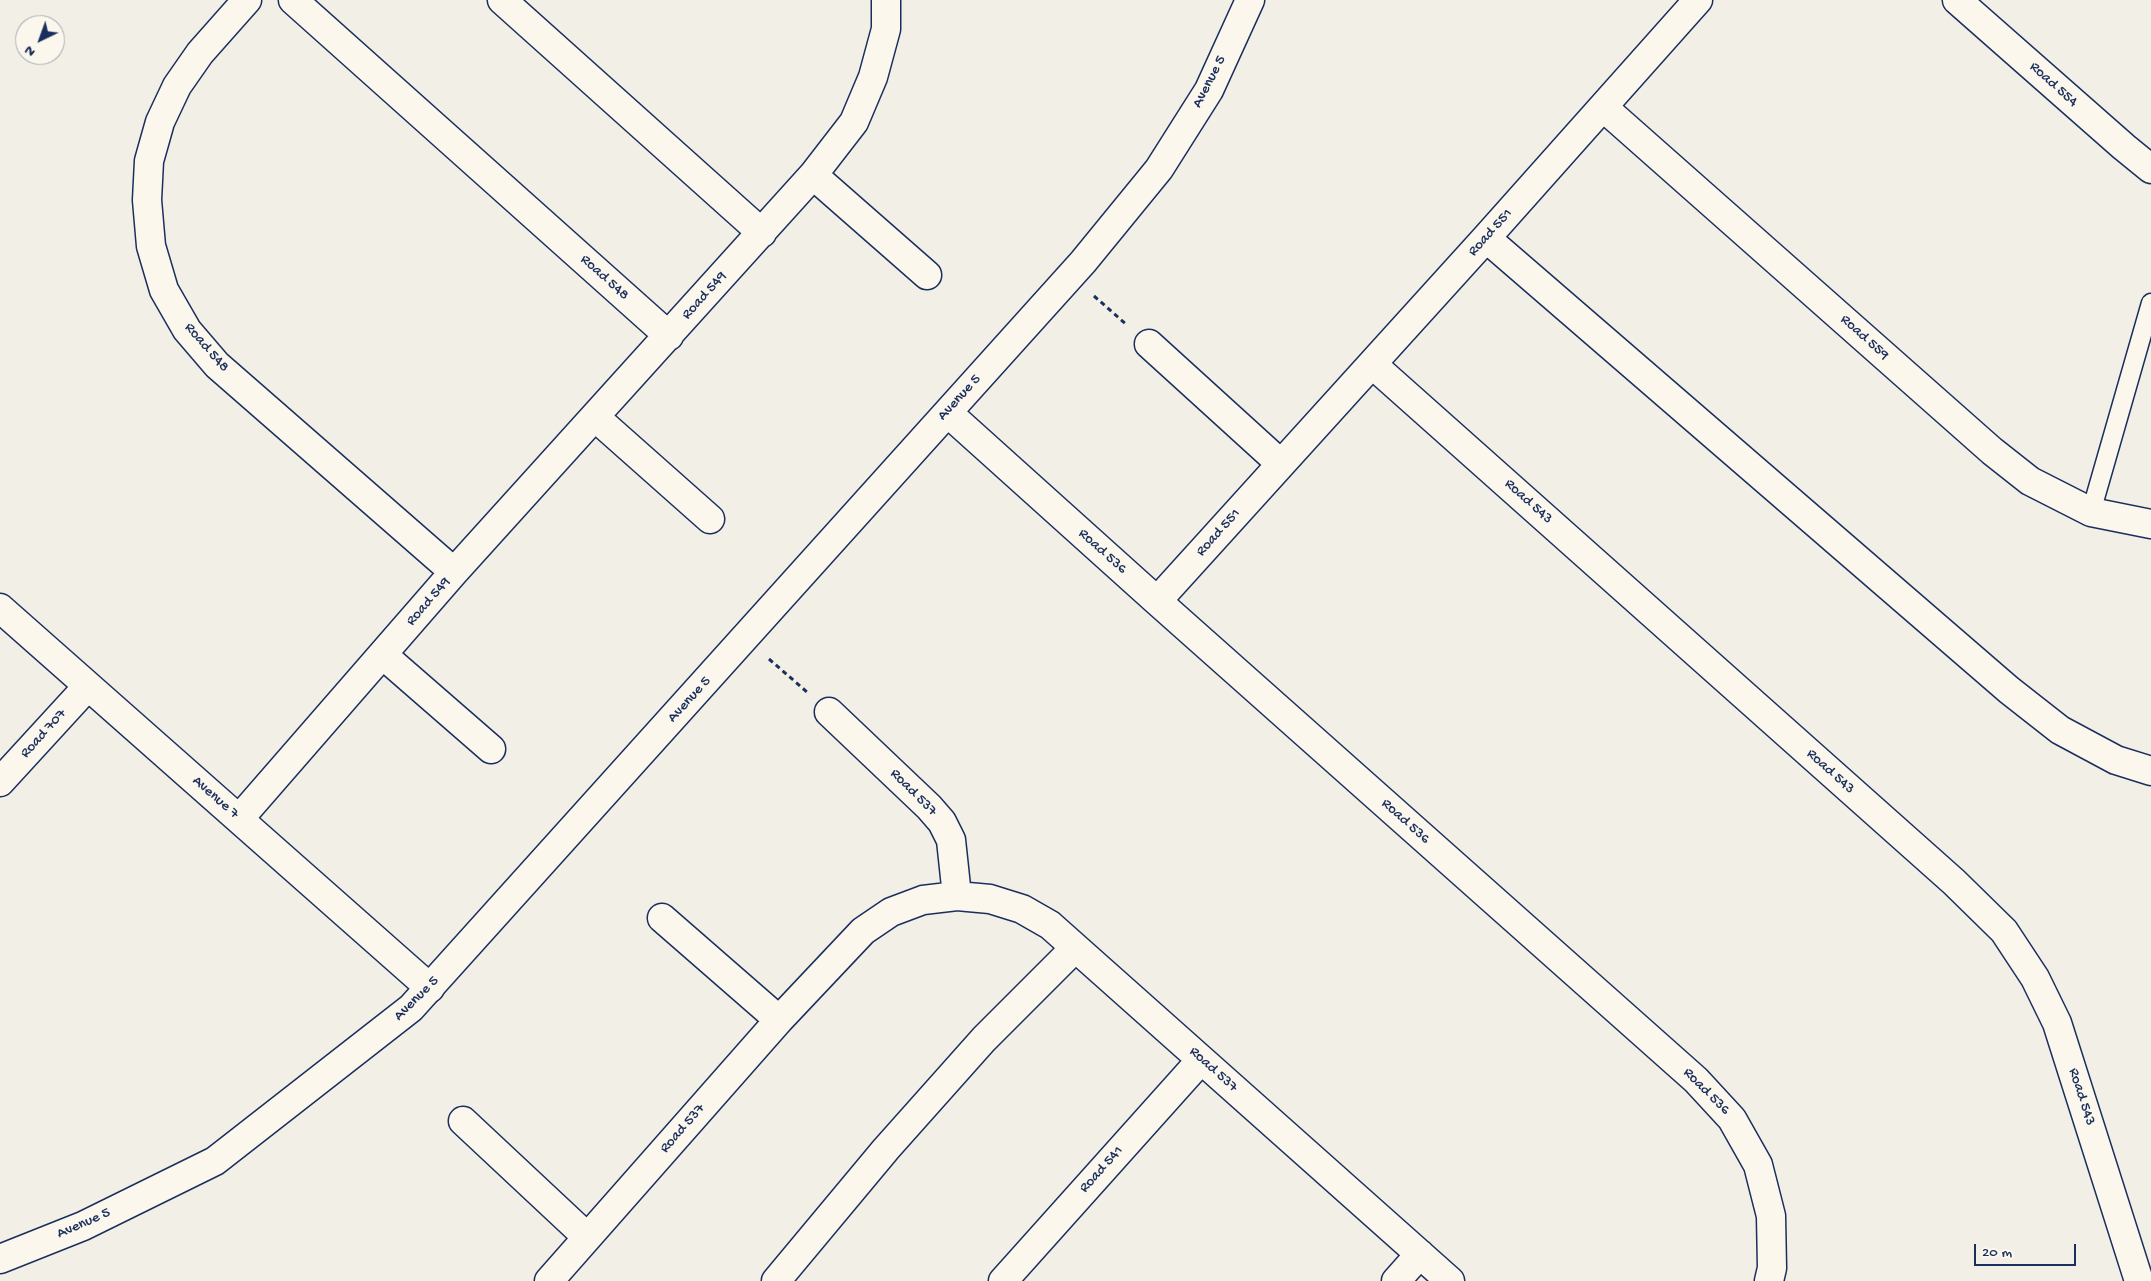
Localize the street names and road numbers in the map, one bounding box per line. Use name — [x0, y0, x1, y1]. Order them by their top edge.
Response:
street label: Avenue 5 — [1189, 53, 1231, 111]
street label: Road 554 — [2025, 59, 2081, 111]
street label: Road 551 — [1465, 205, 1517, 261]
street label: Road 548 — [576, 251, 632, 305]
street label: Road 549 — [679, 268, 731, 324]
street label: Road 559 — [1836, 311, 1892, 365]
street label: Road 548 — [180, 320, 232, 376]
street label: Avenue 5 — [934, 371, 986, 425]
street label: Road 543 — [1500, 476, 1556, 528]
street label: Road 551 — [1193, 505, 1245, 561]
street label: Road 536 — [1074, 525, 1130, 579]
street label: Road 549 — [403, 574, 455, 630]
street label: Avenue 5 — [664, 673, 716, 727]
street label: Road 707 — [17, 706, 71, 762]
street label: Road 543 — [1802, 746, 1858, 798]
street label: Road 537 — [885, 765, 941, 821]
street label: Avenue 7 — [188, 773, 242, 823]
street label: Road 536 — [1377, 795, 1433, 849]
street label: Avenue 5 — [391, 973, 443, 1025]
street label: Road 537 — [1185, 1043, 1241, 1097]
street label: Road 536 — [1679, 1065, 1733, 1119]
street label: Road 543 — [2063, 1066, 2099, 1128]
street label: Road 537 — [657, 1101, 709, 1157]
street label: Road 541 — [1076, 1143, 1128, 1197]
street label: Avenue 5 — [55, 1204, 113, 1244]

